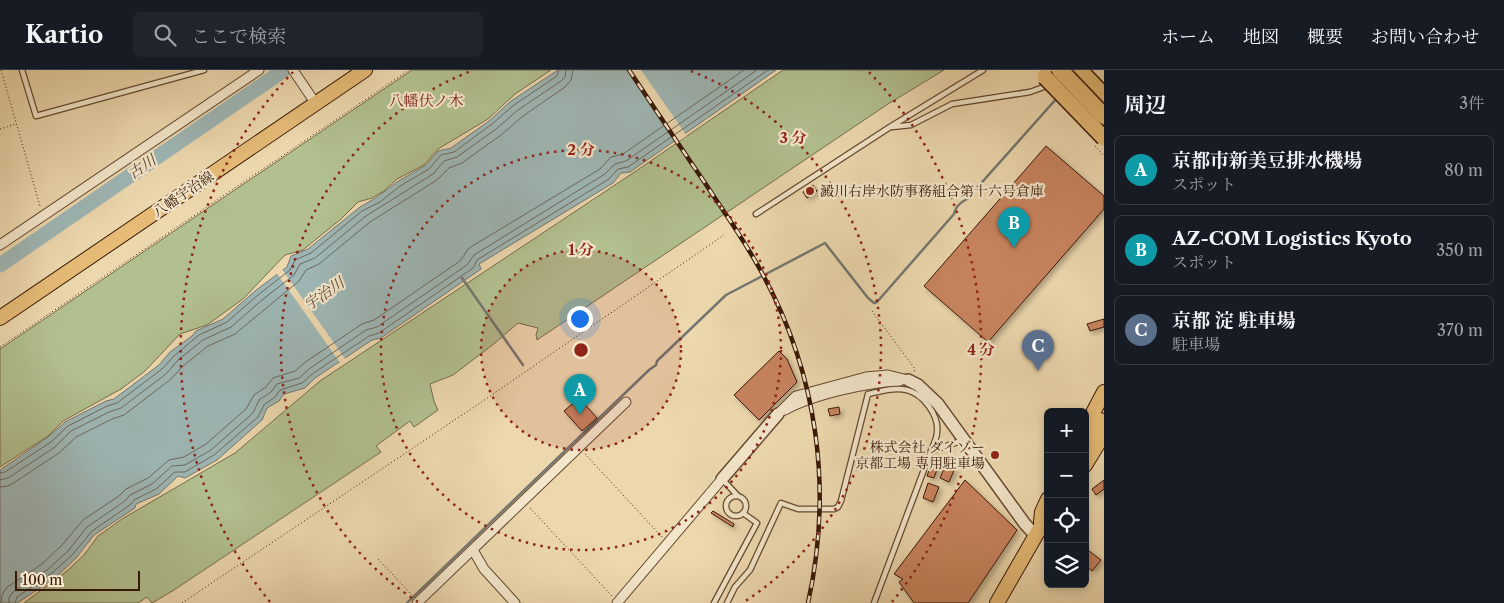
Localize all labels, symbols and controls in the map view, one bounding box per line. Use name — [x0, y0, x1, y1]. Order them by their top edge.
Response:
search box — [133, 12, 483, 57]
text: Kartio — [25, 20, 103, 49]
icon: search — [151, 21, 179, 49]
text: ここで検索 — [191, 25, 286, 48]
text: ホーム — [1161, 26, 1215, 48]
text: 地図 — [1243, 26, 1279, 48]
text: 概要 — [1307, 26, 1343, 48]
text: お問い合わせ — [1371, 26, 1479, 48]
district label: 八幡伏ノ木 — [388, 91, 464, 110]
text: 周辺 — [1124, 92, 1166, 117]
text: 3件 — [1459, 93, 1484, 113]
text: 3 分 — [779, 128, 807, 147]
text: 2 分 — [567, 140, 595, 159]
water label: 古川 — [124, 149, 161, 183]
text: 京都市新美豆排水機場 — [1172, 149, 1362, 172]
text: A — [1135, 160, 1147, 180]
text: 80 m — [1444, 160, 1483, 180]
street label: 八幡宇治線 — [149, 167, 217, 221]
text: スポット — [1172, 174, 1236, 194]
place label: 澱川右岸水防事務組合第十六号倉庫 — [820, 182, 1044, 200]
marker: 澱川右岸水防事務組合第十六号倉庫 — [804, 185, 816, 197]
pin: B — [998, 207, 1030, 248]
text: AZ-COM Logistics Kyoto — [1172, 227, 1412, 250]
text: 1 分 — [568, 240, 594, 259]
text: B — [1135, 240, 1147, 260]
text: 350 m — [1436, 240, 1483, 260]
text: スポット — [1172, 252, 1236, 272]
water label: 宇治川 — [300, 272, 349, 314]
your location — [567, 306, 593, 332]
text: 京都 淀 駐車場 — [1172, 309, 1296, 332]
text: C — [1135, 320, 1147, 340]
text: 370 m — [1437, 320, 1483, 340]
pin: C — [1022, 330, 1054, 371]
text: 駐車場 — [1172, 334, 1220, 354]
text: 4 分 — [967, 340, 995, 359]
centre of rings — [572, 341, 590, 359]
pin: A — [564, 374, 596, 415]
map controls — [1044, 408, 1089, 588]
button: + — [1044, 408, 1089, 453]
place label: 株式会社 ダイゾー 京都工場 専用駐車場 — [855, 438, 985, 472]
marker: 株式会社 ダイゾー 京都工場 専用駐車場 — [989, 449, 1001, 461]
button: − — [1044, 453, 1089, 498]
button: locate — [1044, 498, 1089, 543]
button: layers — [1044, 543, 1089, 588]
scale bar — [15, 568, 140, 591]
text: 100 m — [22, 571, 62, 589]

